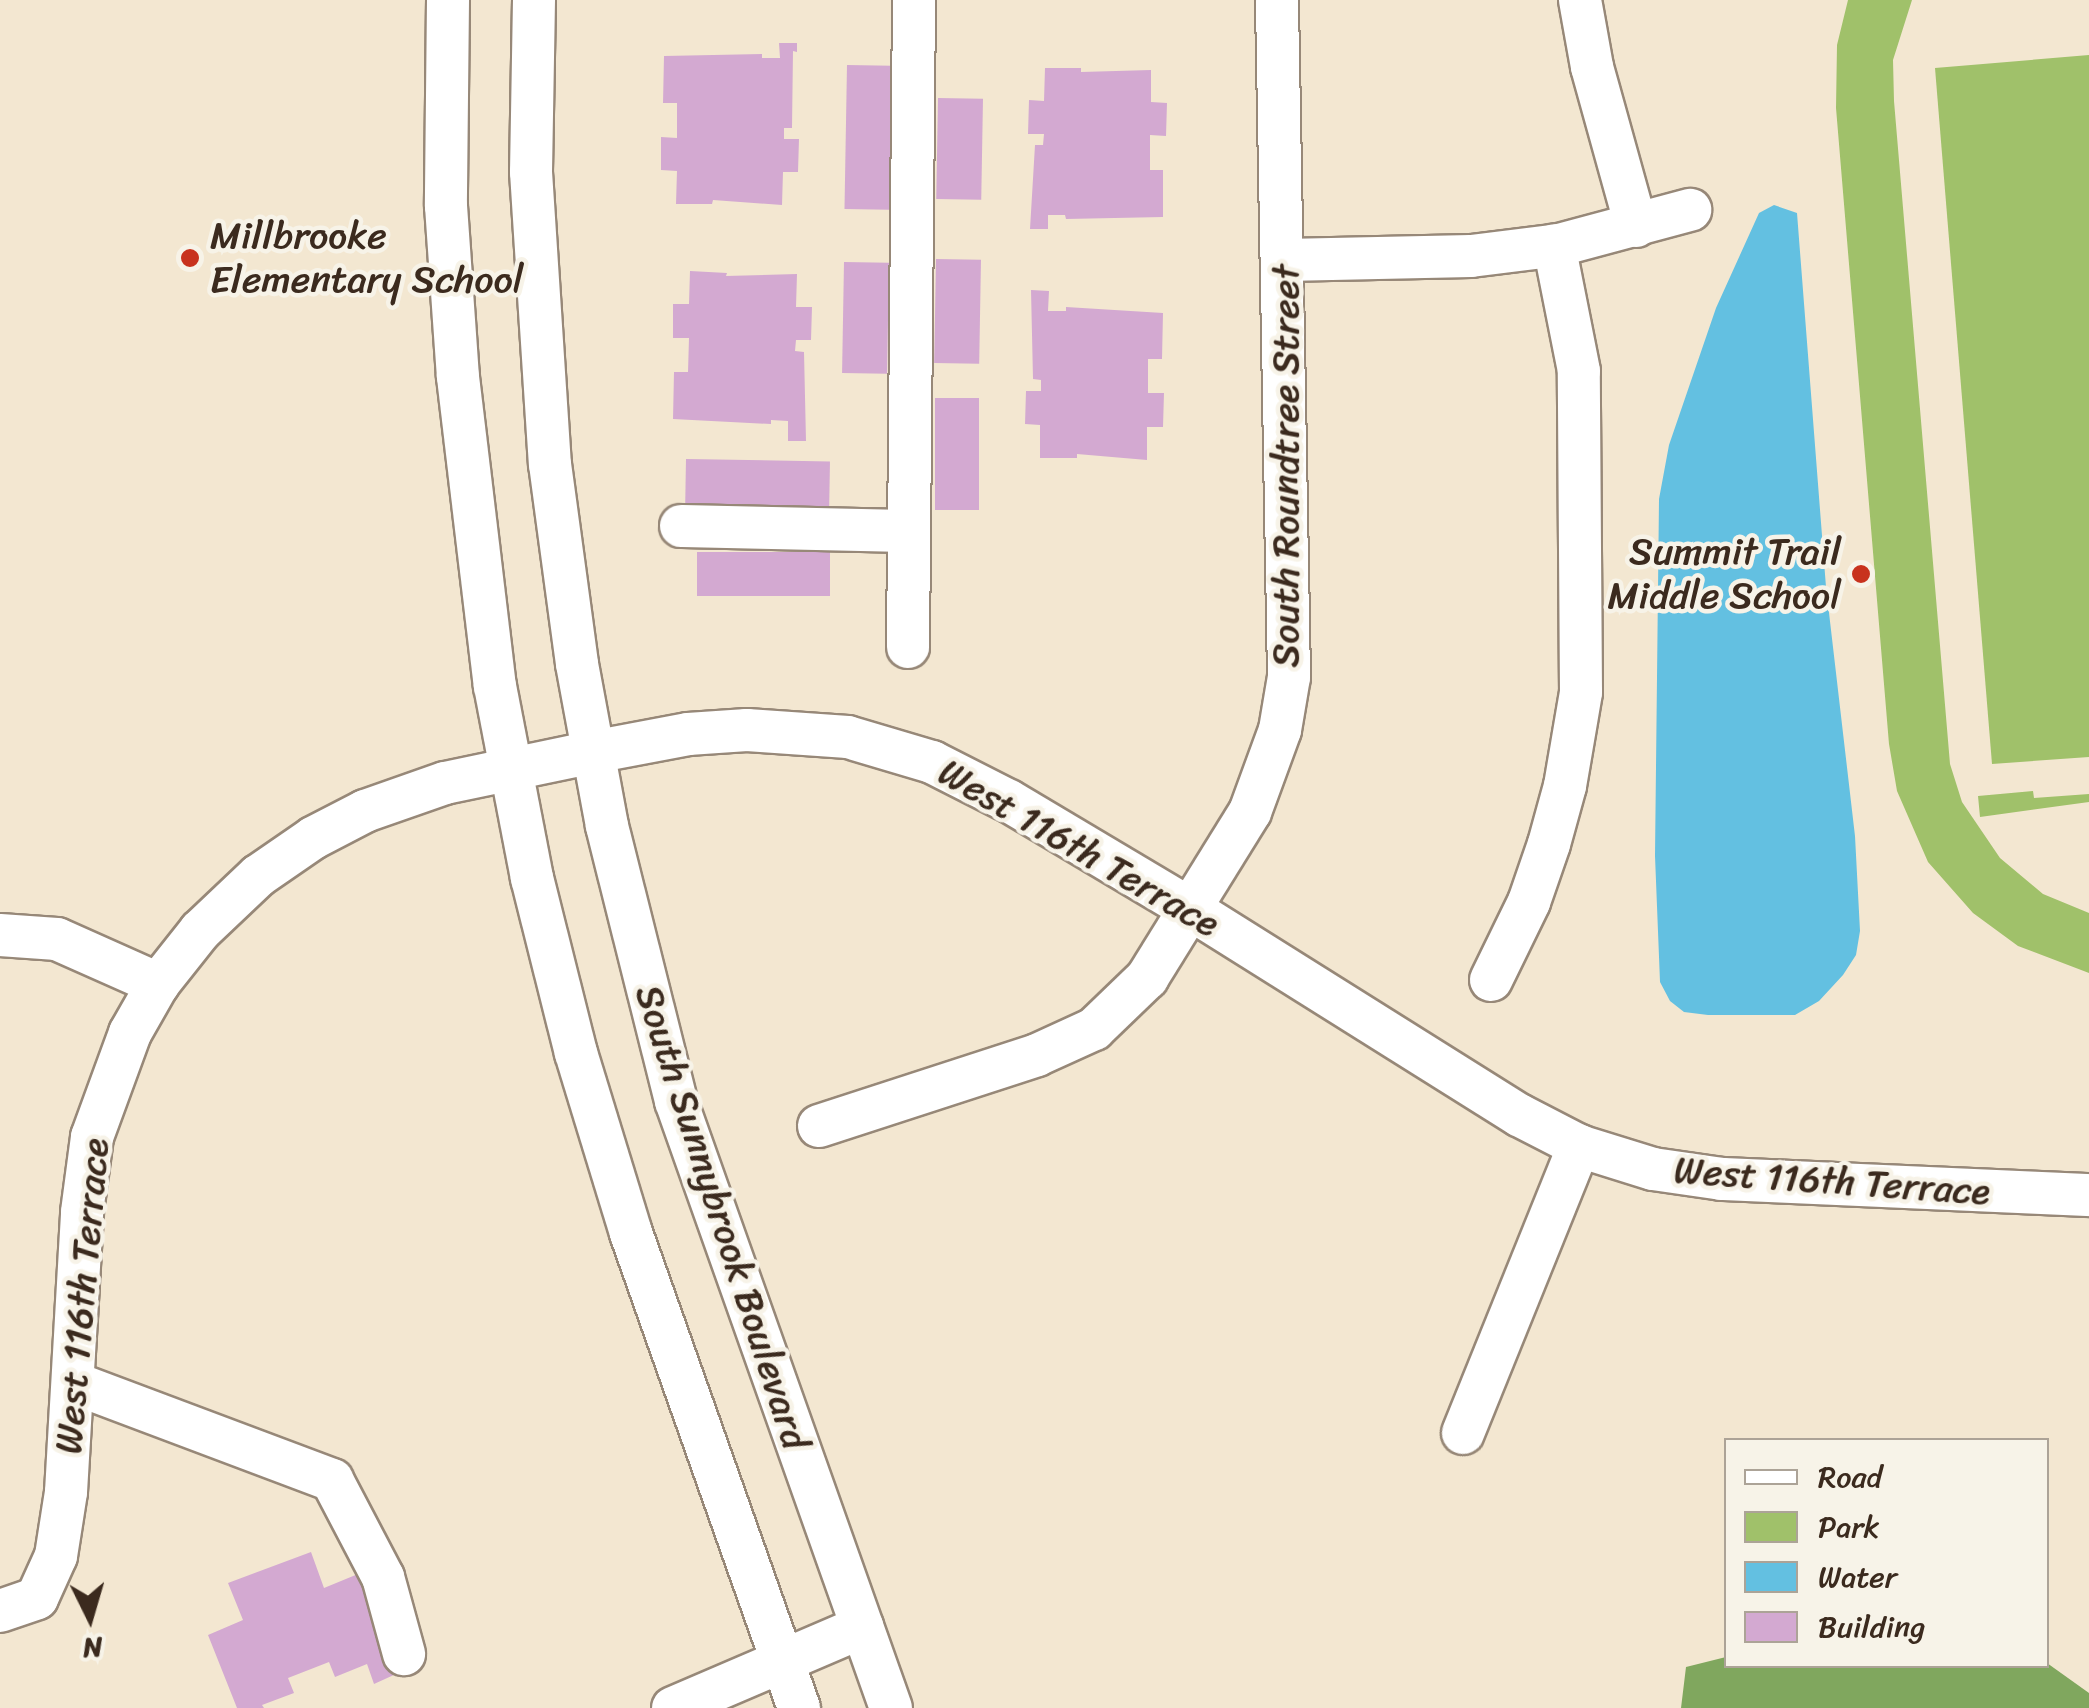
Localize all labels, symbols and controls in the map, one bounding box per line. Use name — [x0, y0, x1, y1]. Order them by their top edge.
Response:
place label: Millbrooke Elementary School — [210, 213, 524, 302]
marker: Millbrooke Elementary School — [179, 247, 201, 269]
street label: South Roundtree Street — [1263, 265, 1309, 667]
place label: Summit Trail Middle School — [1607, 529, 1841, 618]
marker: Summit Trail Middle School — [1850, 563, 1872, 585]
street label: West 116th Terrace — [930, 749, 1228, 947]
street label: South Sunnybrook Boulevard — [625, 980, 819, 1454]
street label: West 116th Terrace — [45, 1136, 119, 1456]
street label: West 116th Terrace — [1672, 1147, 1992, 1215]
legend — [1724, 1438, 2049, 1668]
text: Road — [1818, 1450, 1882, 1504]
text: Park — [1818, 1500, 1880, 1554]
text: Water — [1818, 1550, 1897, 1604]
north arrow — [40, 1568, 140, 1668]
text: Building — [1818, 1600, 1925, 1654]
text: N — [81, 1623, 104, 1674]

